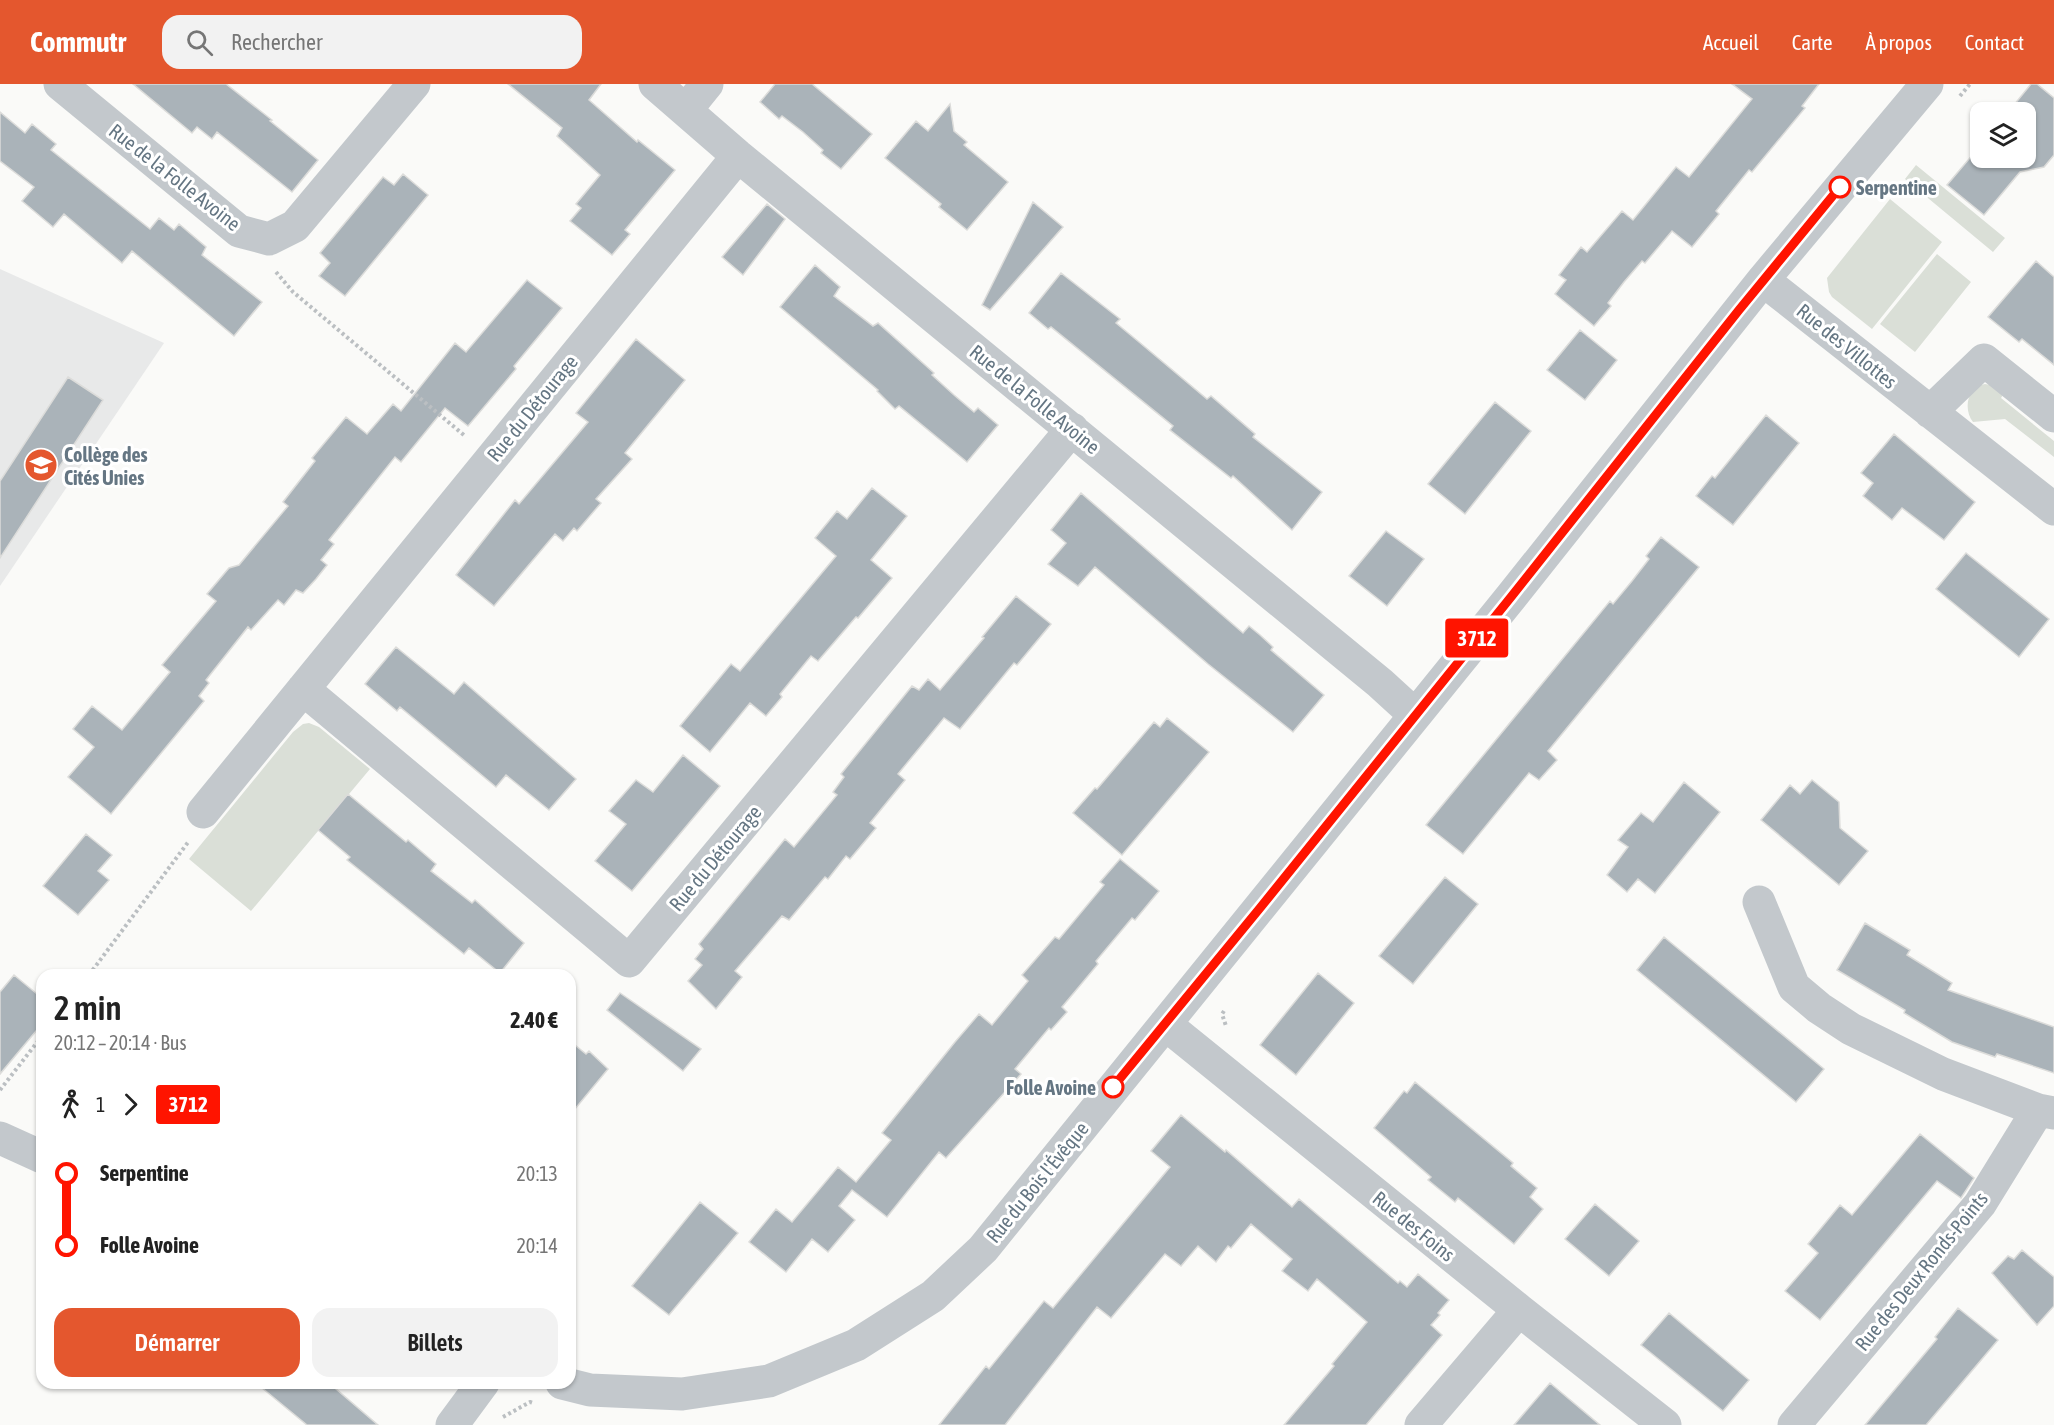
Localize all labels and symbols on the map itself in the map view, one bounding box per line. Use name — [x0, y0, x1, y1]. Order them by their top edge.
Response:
street label: Rue de la Folle Avoine — [105, 119, 245, 235]
marker: Serpentine — [1829, 176, 1851, 198]
place label: Serpentine — [1856, 176, 1937, 199]
street label: Rue des Villottes — [1793, 299, 1901, 393]
street label: Rue de la Folle Avoine — [966, 340, 1104, 458]
street label: Rue du Détourage — [482, 350, 582, 466]
place label: Collège des Cités Unies — [64, 443, 148, 489]
school or university icon: Collège des Cités Unies — [23, 447, 59, 483]
line badge: 3712 — [1435, 618, 1519, 658]
street label: Rue du Détourage — [664, 801, 766, 915]
place label: Folle Avoine — [1006, 1076, 1096, 1099]
marker: Folle Avoine — [1102, 1076, 1124, 1098]
street label: Rue du Bois l'Évêque — [981, 1117, 1093, 1247]
street label: Rue des Foins — [1369, 1186, 1459, 1266]
street label: Rue des Deux Ronds-Points — [1850, 1187, 1992, 1355]

